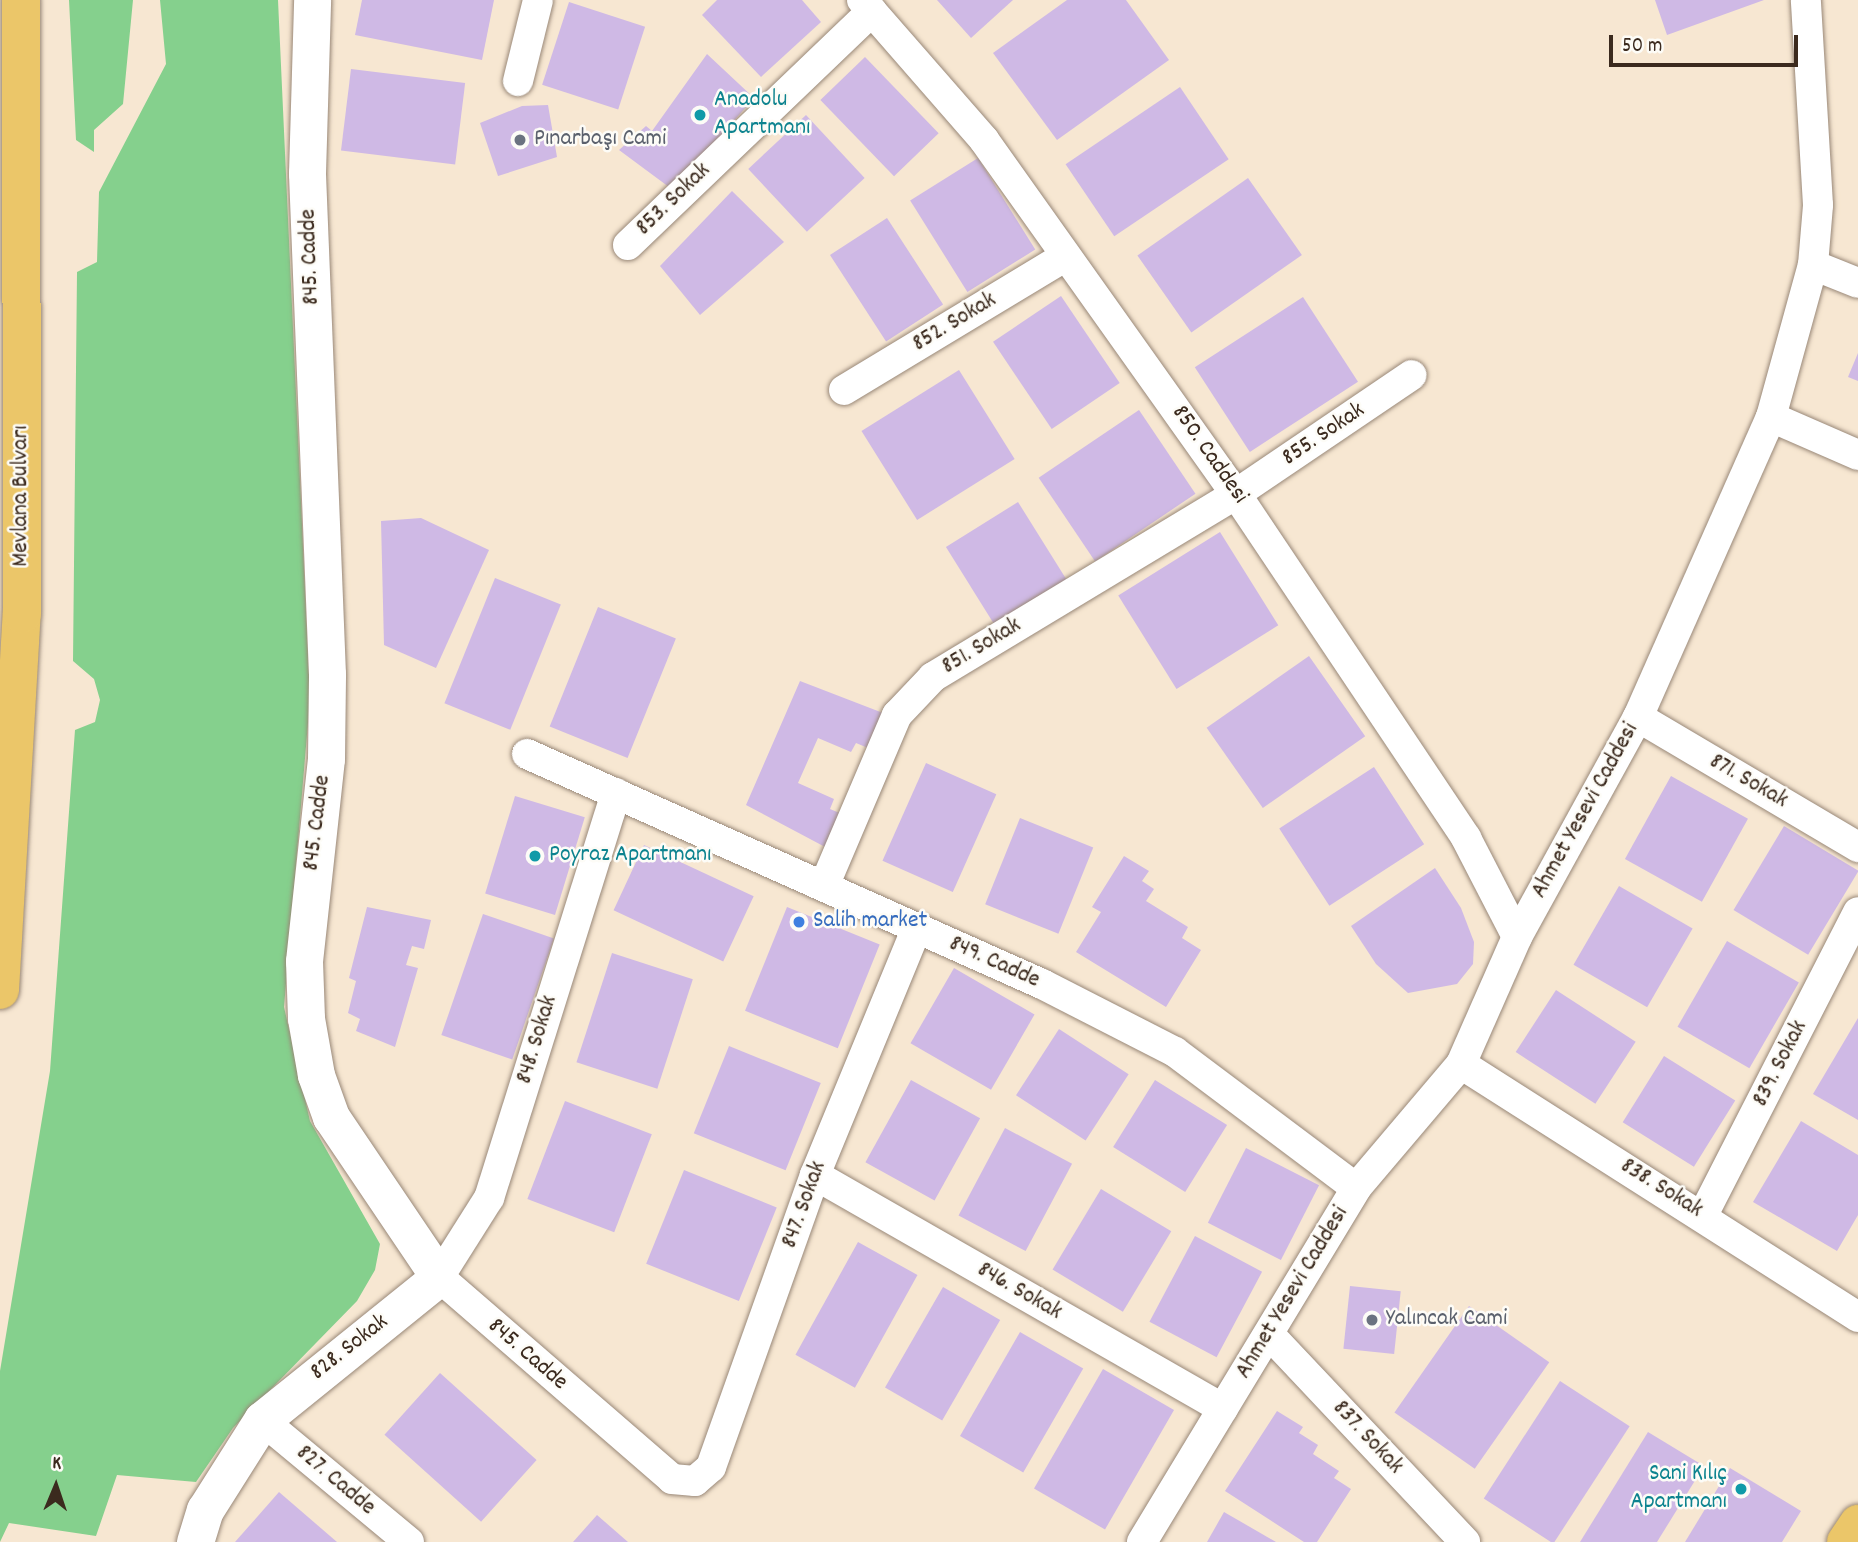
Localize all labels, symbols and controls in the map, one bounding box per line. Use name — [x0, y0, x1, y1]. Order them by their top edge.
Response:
scale bar — [1613, 21, 1802, 65]
text: 50 m — [1622, 32, 1662, 62]
place label: Anadolu Apartmanı — [714, 87, 810, 143]
marker: Anadolu Apartmanı — [692, 107, 708, 123]
place label: Pınarbaşı Cami — [534, 126, 666, 154]
marker: Pınarbaşı Cami — [512, 132, 528, 148]
street label: 853. Sokak — [631, 157, 717, 243]
street label: 845. Cadde — [295, 208, 327, 306]
street label: 852. Sokak — [908, 287, 1002, 359]
street label: 855. Sokak — [1277, 397, 1371, 473]
street label: 850. Caddesi — [1165, 400, 1253, 510]
street label: Mevlana Bulvarı — [8, 425, 36, 567]
street label: 851. Sokak — [937, 612, 1027, 682]
street label: Ahmet Yesevi Caddesi — [1526, 718, 1646, 904]
street label: 871. Sokak — [1704, 748, 1792, 816]
street label: 845. Cadde — [298, 773, 338, 873]
place label: Poyraz Apartmanı — [549, 842, 712, 870]
marker: Poyraz Apartmanı — [527, 848, 543, 864]
place label: Salih market — [813, 908, 927, 936]
marker: Salih market — [791, 914, 807, 930]
street label: 849. Cadde — [944, 930, 1044, 996]
street label: 848. Sokak — [511, 992, 565, 1088]
street label: 839. Sokak — [1747, 1016, 1815, 1112]
street label: 838. Sokak — [1615, 1153, 1707, 1225]
street label: 847. Sokak — [776, 1158, 834, 1252]
street label: Ahmet Yesevi Caddesi — [1230, 1202, 1356, 1384]
street label: 846. Sokak — [972, 1256, 1066, 1328]
place label: Yalıncak Cami — [1386, 1306, 1507, 1334]
street label: 828. Sokak — [305, 1309, 395, 1387]
marker: Yalıncak Cami — [1364, 1312, 1380, 1328]
street label: 845. Cadde — [481, 1313, 573, 1397]
street label: 837. Sokak — [1325, 1395, 1409, 1481]
street label: 827. Cadde — [289, 1439, 381, 1523]
north arrow — [21, 1451, 91, 1521]
text: K — [52, 1451, 62, 1478]
place label: Sani Kılıç Apartmanı — [1631, 1461, 1727, 1517]
marker: Sani Kılıç Apartmanı — [1733, 1481, 1749, 1497]

